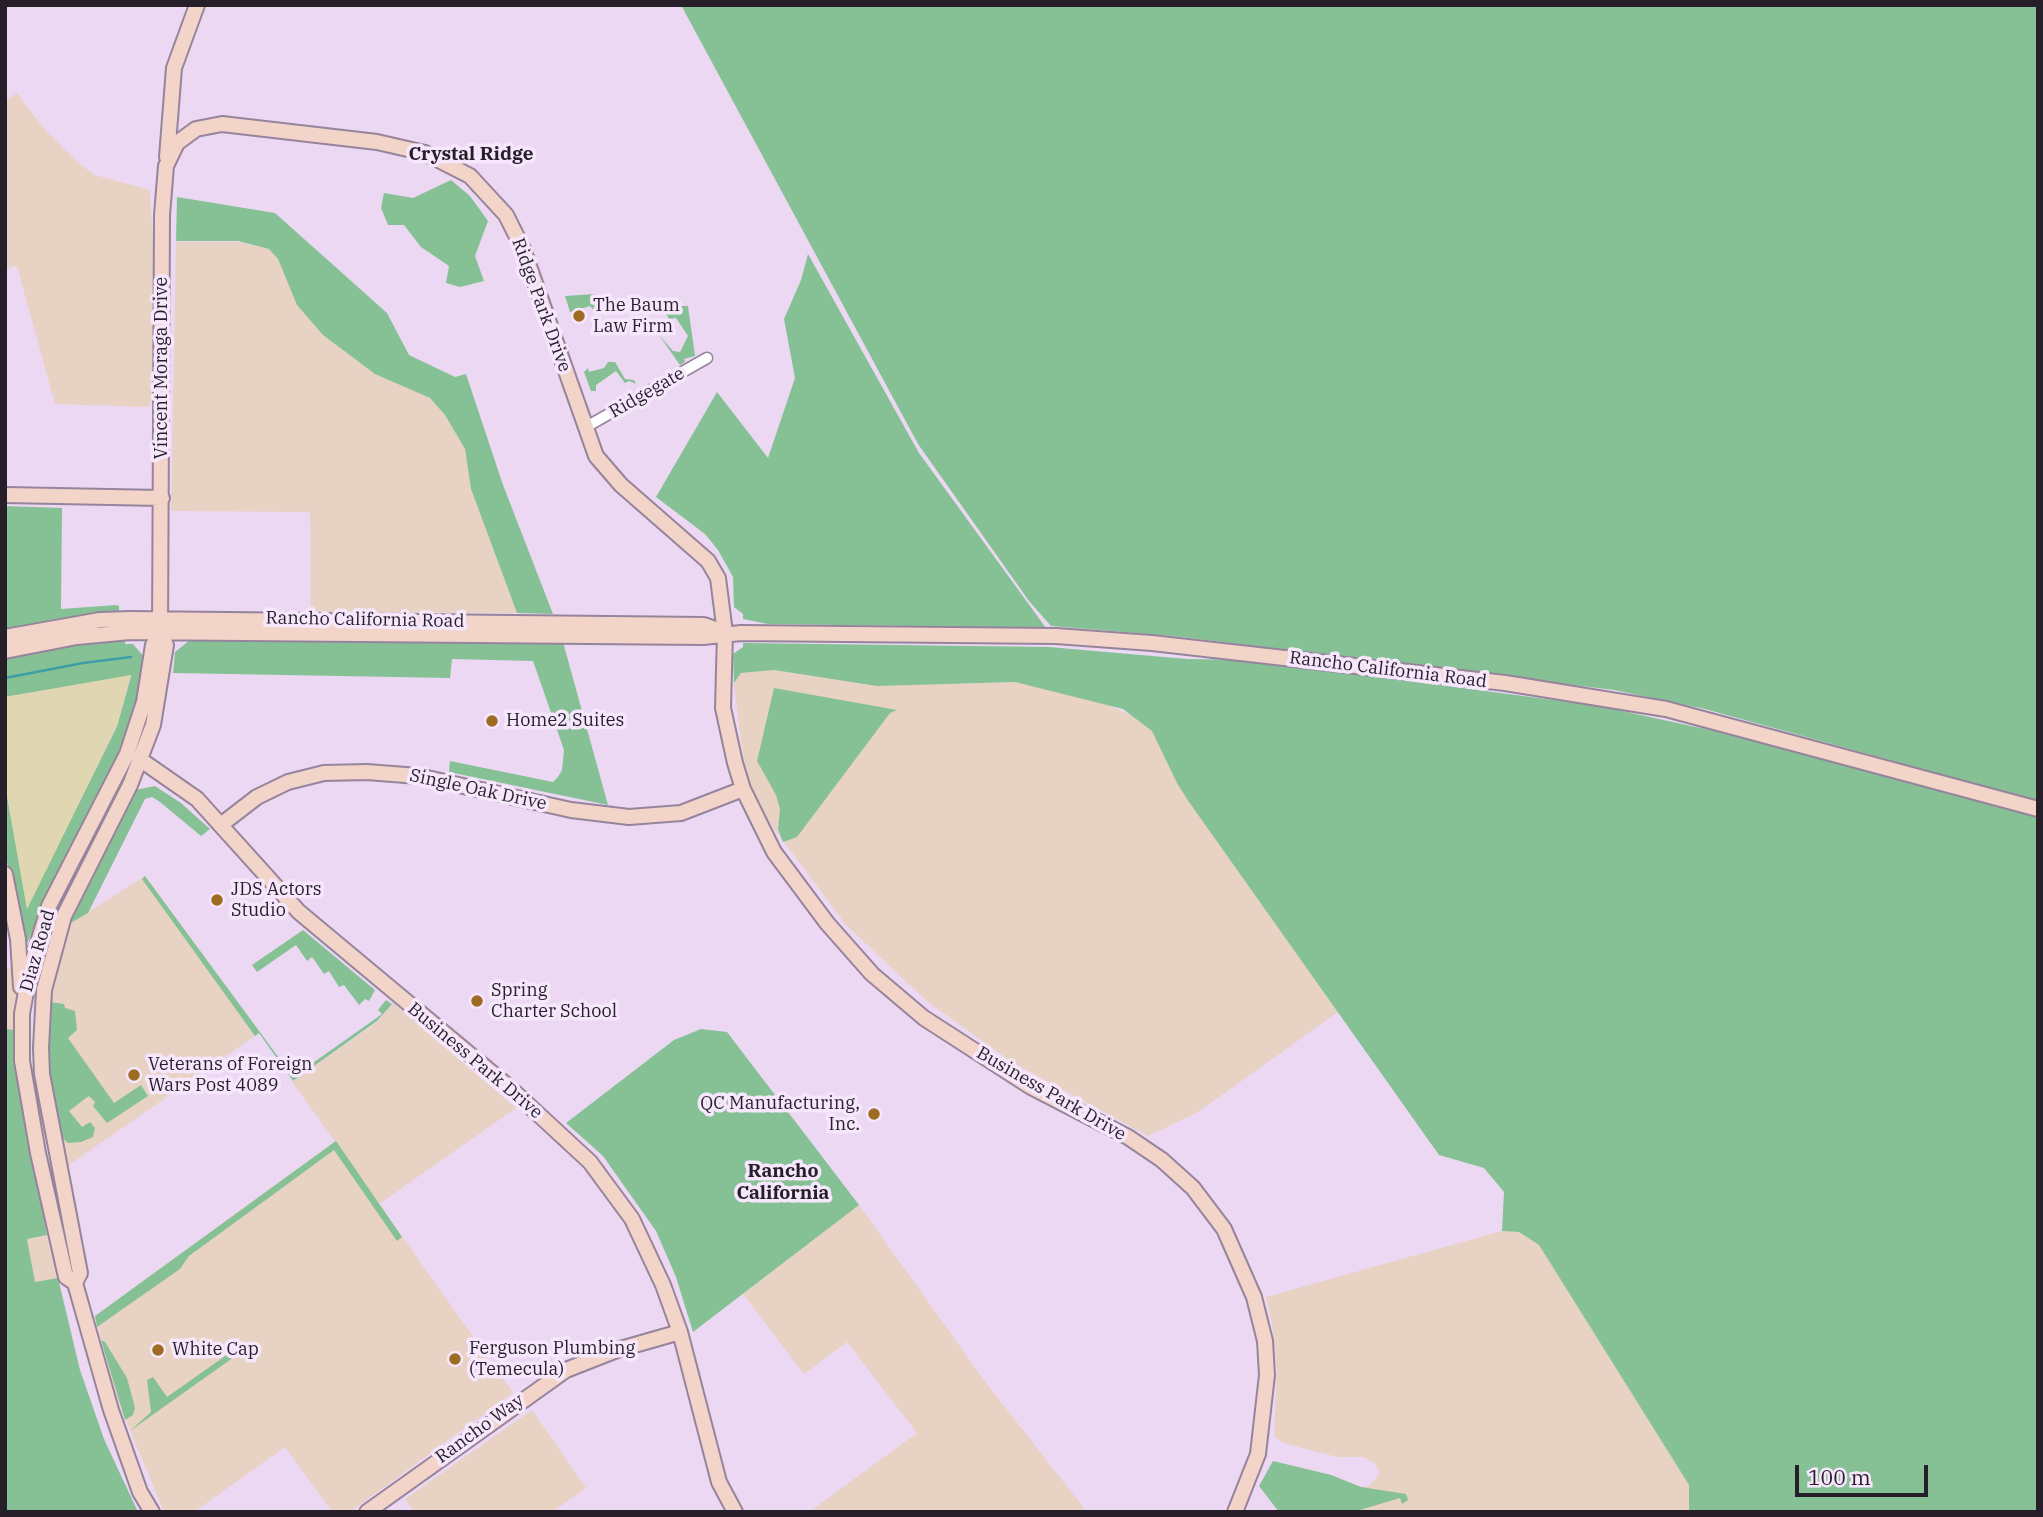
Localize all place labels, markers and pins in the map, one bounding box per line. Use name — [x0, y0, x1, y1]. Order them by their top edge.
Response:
place label: The Baum Law Firm — [593, 295, 680, 338]
marker: The Baum Law Firm — [571, 308, 587, 324]
place label: Home2 Suites — [506, 710, 624, 732]
marker: Home2 Suites — [484, 713, 500, 729]
place label: JDS Actors Studio — [231, 879, 322, 922]
marker: JDS Actors Studio — [209, 892, 225, 908]
place label: Spring Charter School — [491, 980, 617, 1023]
marker: Spring Charter School — [469, 993, 485, 1009]
place label: Veterans of Foreign Wars Post 4089 — [148, 1054, 313, 1096]
marker: Veterans of Foreign Wars Post 4089 — [126, 1067, 142, 1083]
place label: QC Manufacturing, Inc. — [700, 1093, 860, 1136]
marker: QC Manufacturing, Inc. — [866, 1106, 882, 1122]
place label: Ferguson Plumbing (Temecula) — [469, 1338, 635, 1380]
place label: White Cap — [172, 1339, 259, 1361]
marker: White Cap — [150, 1342, 166, 1358]
marker: Ferguson Plumbing (Temecula) — [447, 1351, 463, 1367]

